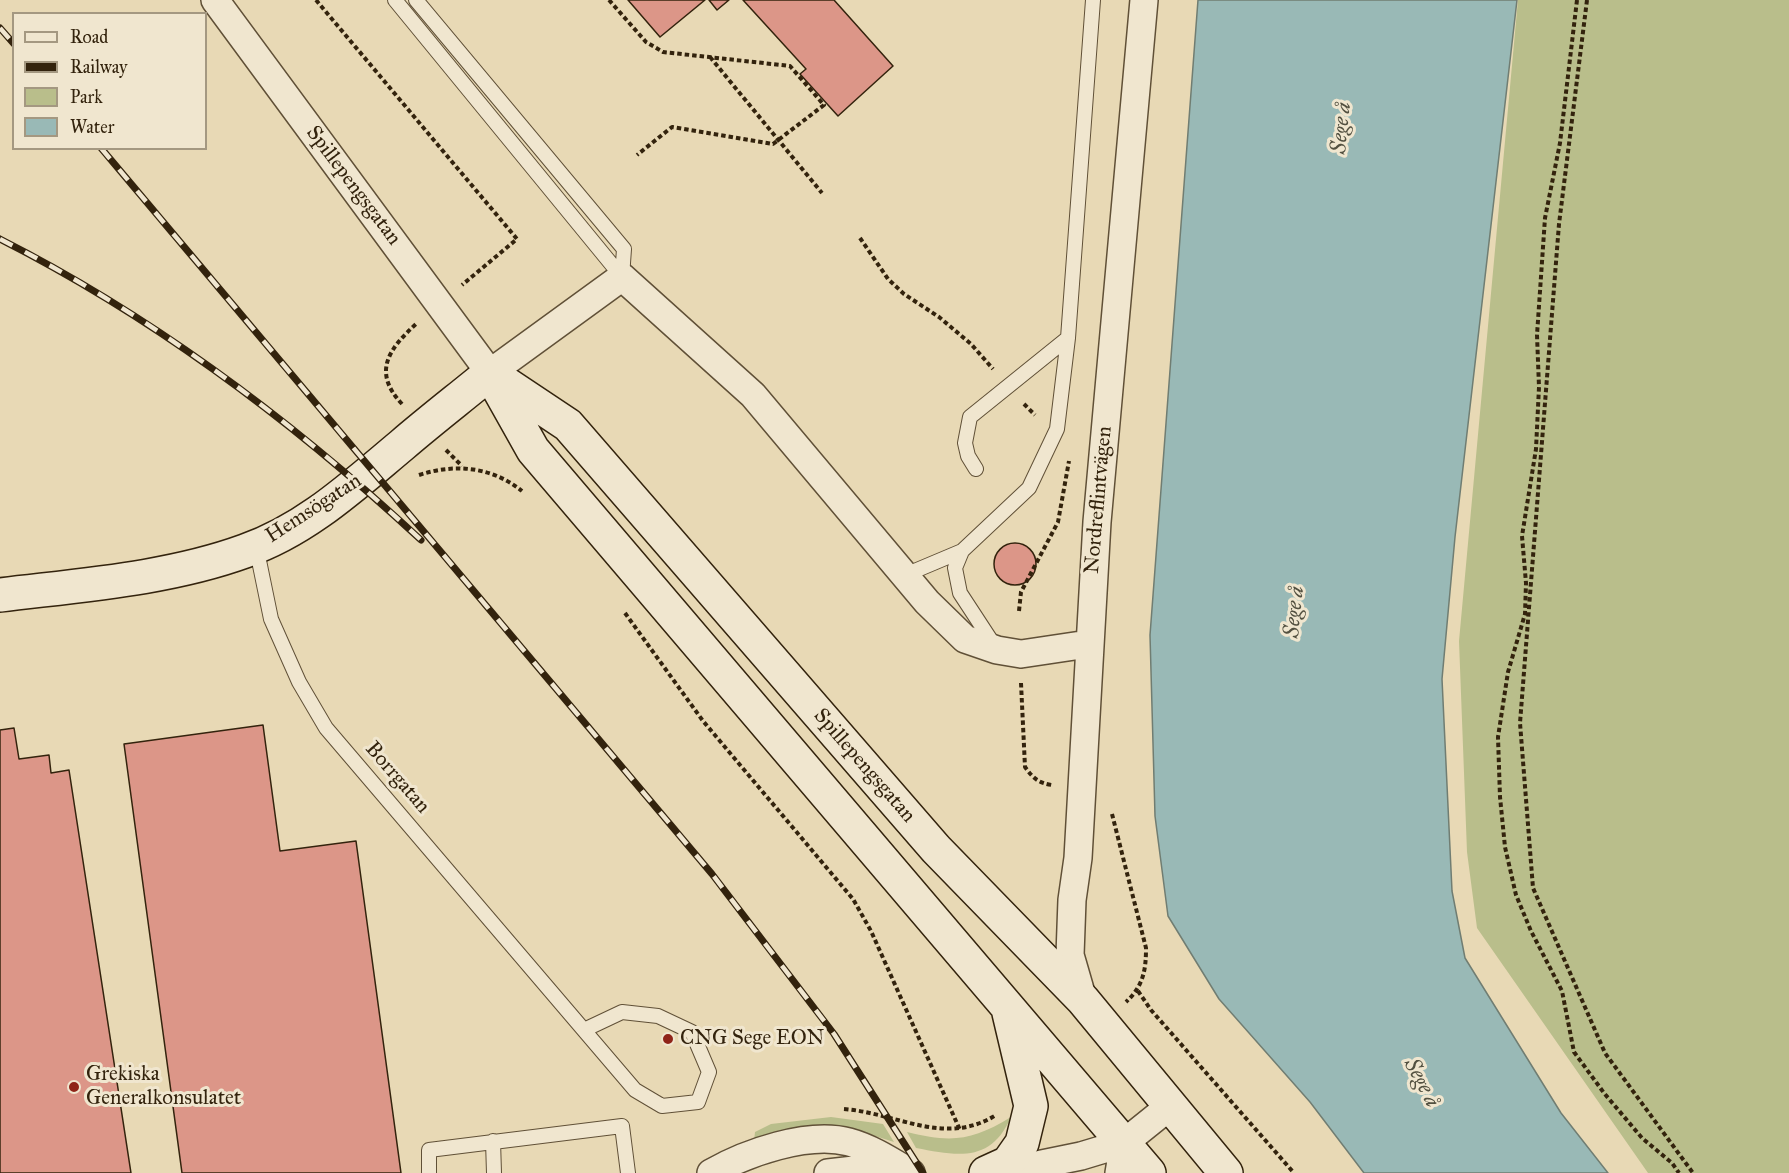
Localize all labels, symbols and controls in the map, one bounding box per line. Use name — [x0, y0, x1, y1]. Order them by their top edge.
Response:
legend — [12, 12, 207, 150]
text: Road — [70, 26, 108, 48]
text: Railway — [70, 56, 127, 78]
text: Park — [70, 86, 103, 108]
water label: Sege å — [1326, 101, 1358, 155]
text: Water — [70, 116, 114, 138]
street label: Spillepengsgatan — [300, 121, 406, 251]
street label: Nordreflintvägen — [1080, 425, 1118, 575]
street label: Hemsögatan — [261, 469, 367, 549]
water label: Sege å — [1279, 585, 1311, 639]
street label: Spillepengsgatan — [808, 704, 920, 828]
street label: Borrgatan — [359, 737, 435, 819]
place label: CNG Sege EON — [680, 1026, 824, 1052]
marker: CNG Sege EON — [661, 1032, 675, 1046]
water label: Sege å — [1397, 1054, 1445, 1112]
place label: Grekiska Generalkonsulatet — [86, 1062, 241, 1112]
marker: Grekiska Generalkonsulatet — [67, 1080, 81, 1094]

